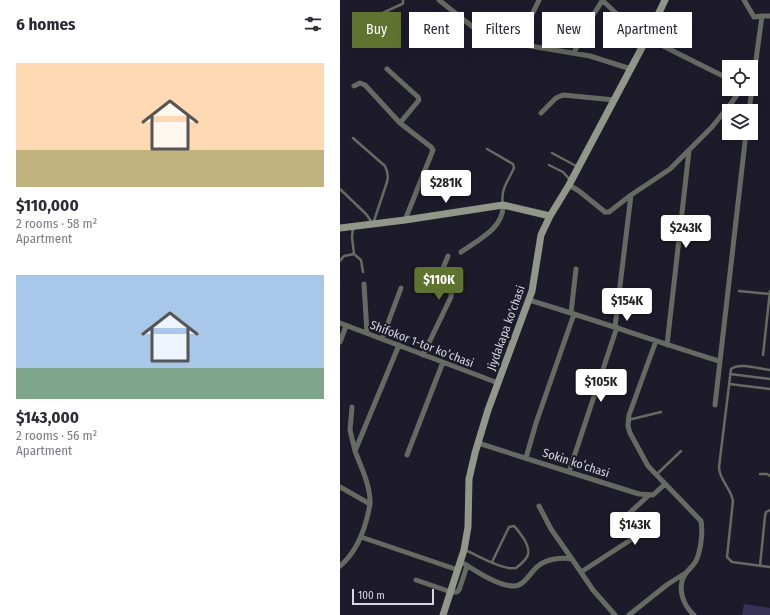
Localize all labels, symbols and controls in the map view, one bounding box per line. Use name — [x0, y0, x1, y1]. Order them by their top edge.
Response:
chip: Buy — [352, 12, 401, 48]
chip: Rent — [409, 12, 464, 48]
chip: Filters — [472, 12, 534, 48]
chip: New — [542, 12, 595, 48]
chip: Apartment — [603, 12, 692, 48]
icon: filters — [302, 13, 324, 35]
text: 6 homes — [16, 14, 75, 35]
map controls — [722, 60, 758, 140]
button: locate — [722, 60, 758, 96]
icon: home — [134, 89, 206, 161]
button: layers — [722, 104, 758, 140]
pin: $281K — [418, 170, 474, 204]
text: $281K — [430, 175, 462, 190]
text: $110,000 — [16, 195, 79, 216]
pin: $243K — [658, 215, 714, 249]
text: 2 rooms · 58 m² — [16, 216, 97, 231]
text: $243K — [670, 220, 702, 235]
text: Apartment — [16, 231, 72, 246]
pin: $110K — [411, 267, 467, 301]
text: $110K — [423, 272, 455, 287]
street label: Jiydakapa ko'chasi — [484, 284, 528, 372]
pin: $154K — [599, 288, 655, 322]
text: $154K — [611, 293, 643, 308]
icon: home — [134, 301, 206, 373]
street label: Shifokor 1-tor koʼchasi — [368, 318, 476, 370]
pin: $105K — [573, 369, 629, 403]
text: $105K — [585, 374, 617, 389]
text: $143,000 — [16, 407, 79, 428]
text: 2 rooms · 56 m² — [16, 428, 97, 443]
text: Apartment — [16, 443, 72, 458]
street label: Sokin koʻchasi — [541, 445, 611, 480]
pin: $143K — [607, 512, 663, 546]
text: $143K — [619, 517, 651, 532]
scale bar — [352, 587, 434, 606]
text: 100 m — [358, 589, 385, 602]

